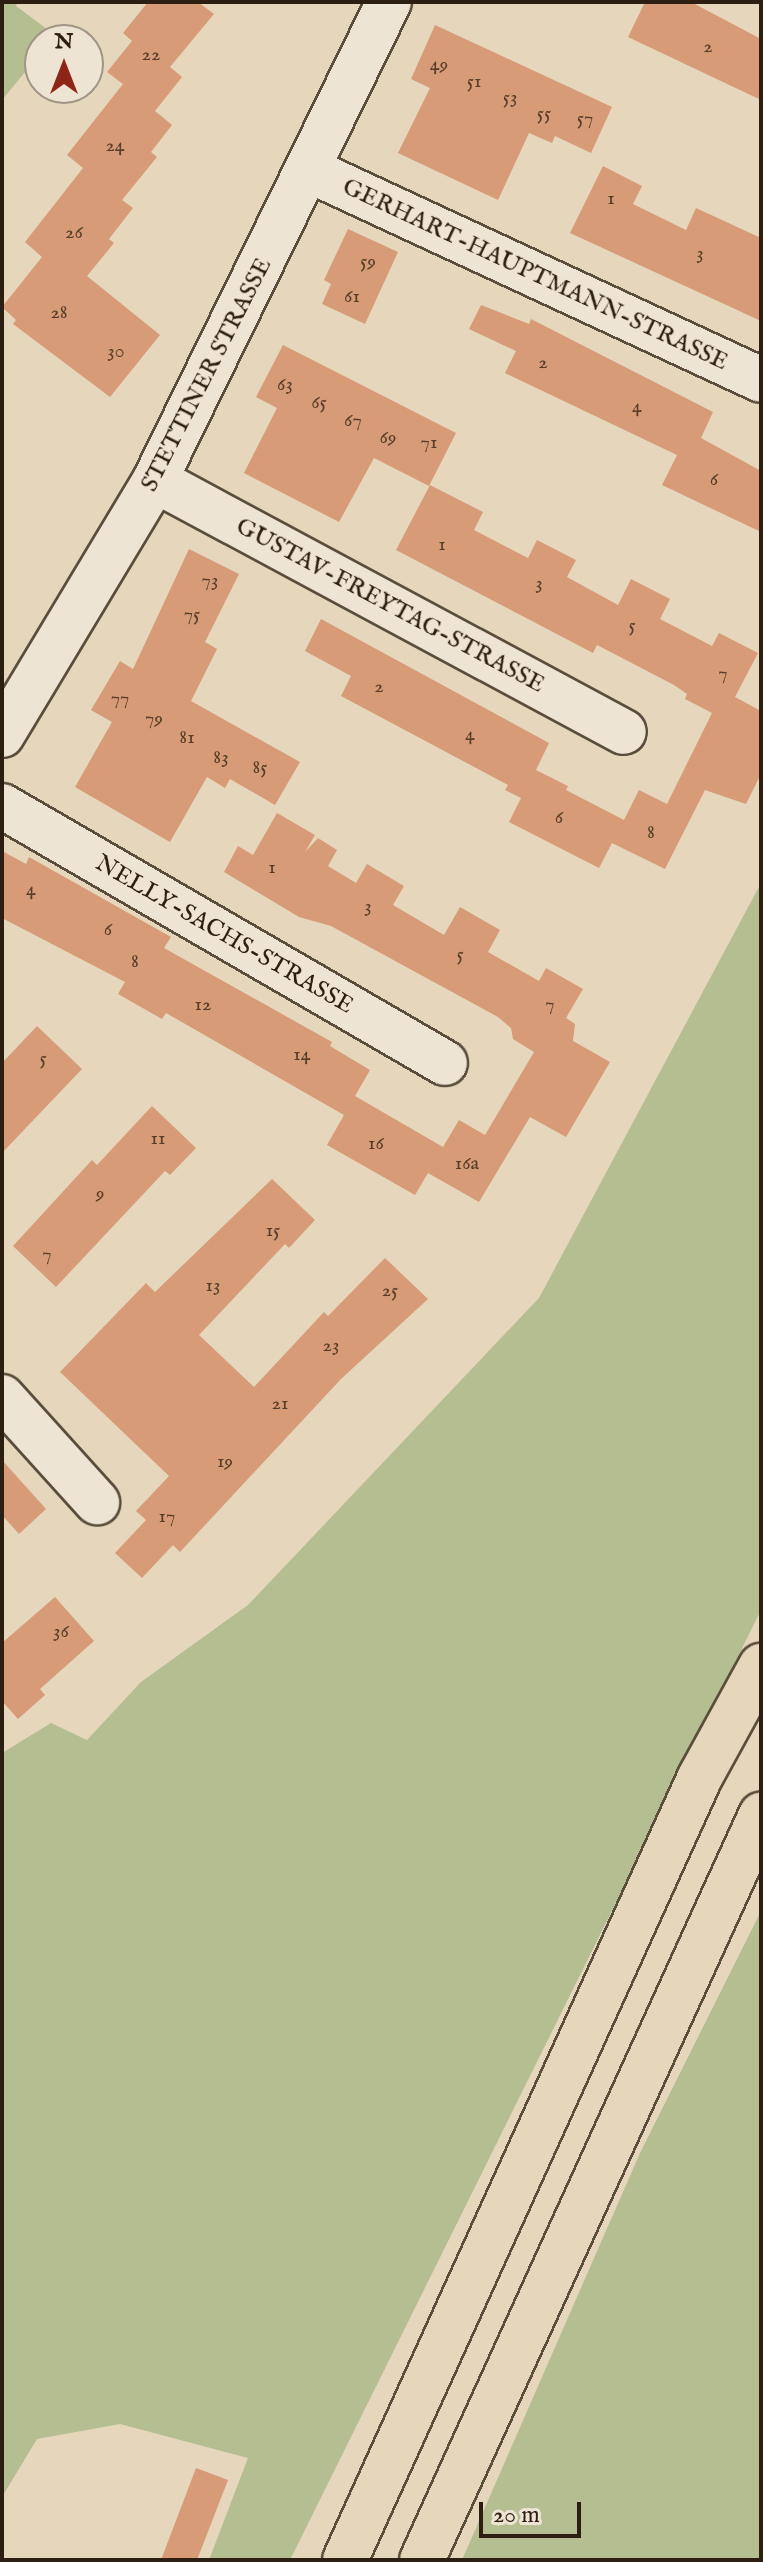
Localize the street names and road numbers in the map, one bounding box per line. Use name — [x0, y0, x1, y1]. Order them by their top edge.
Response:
street label: GERHART-HAUPTMANN-STRASSE — [338, 173, 732, 377]
street label: STETTINER STRASSE — [136, 253, 278, 497]
street label: GUSTAV-FREYTAG-STRASSE — [231, 512, 549, 700]
street label: NELLY-SACHS-STRASSE — [90, 849, 358, 1021]

